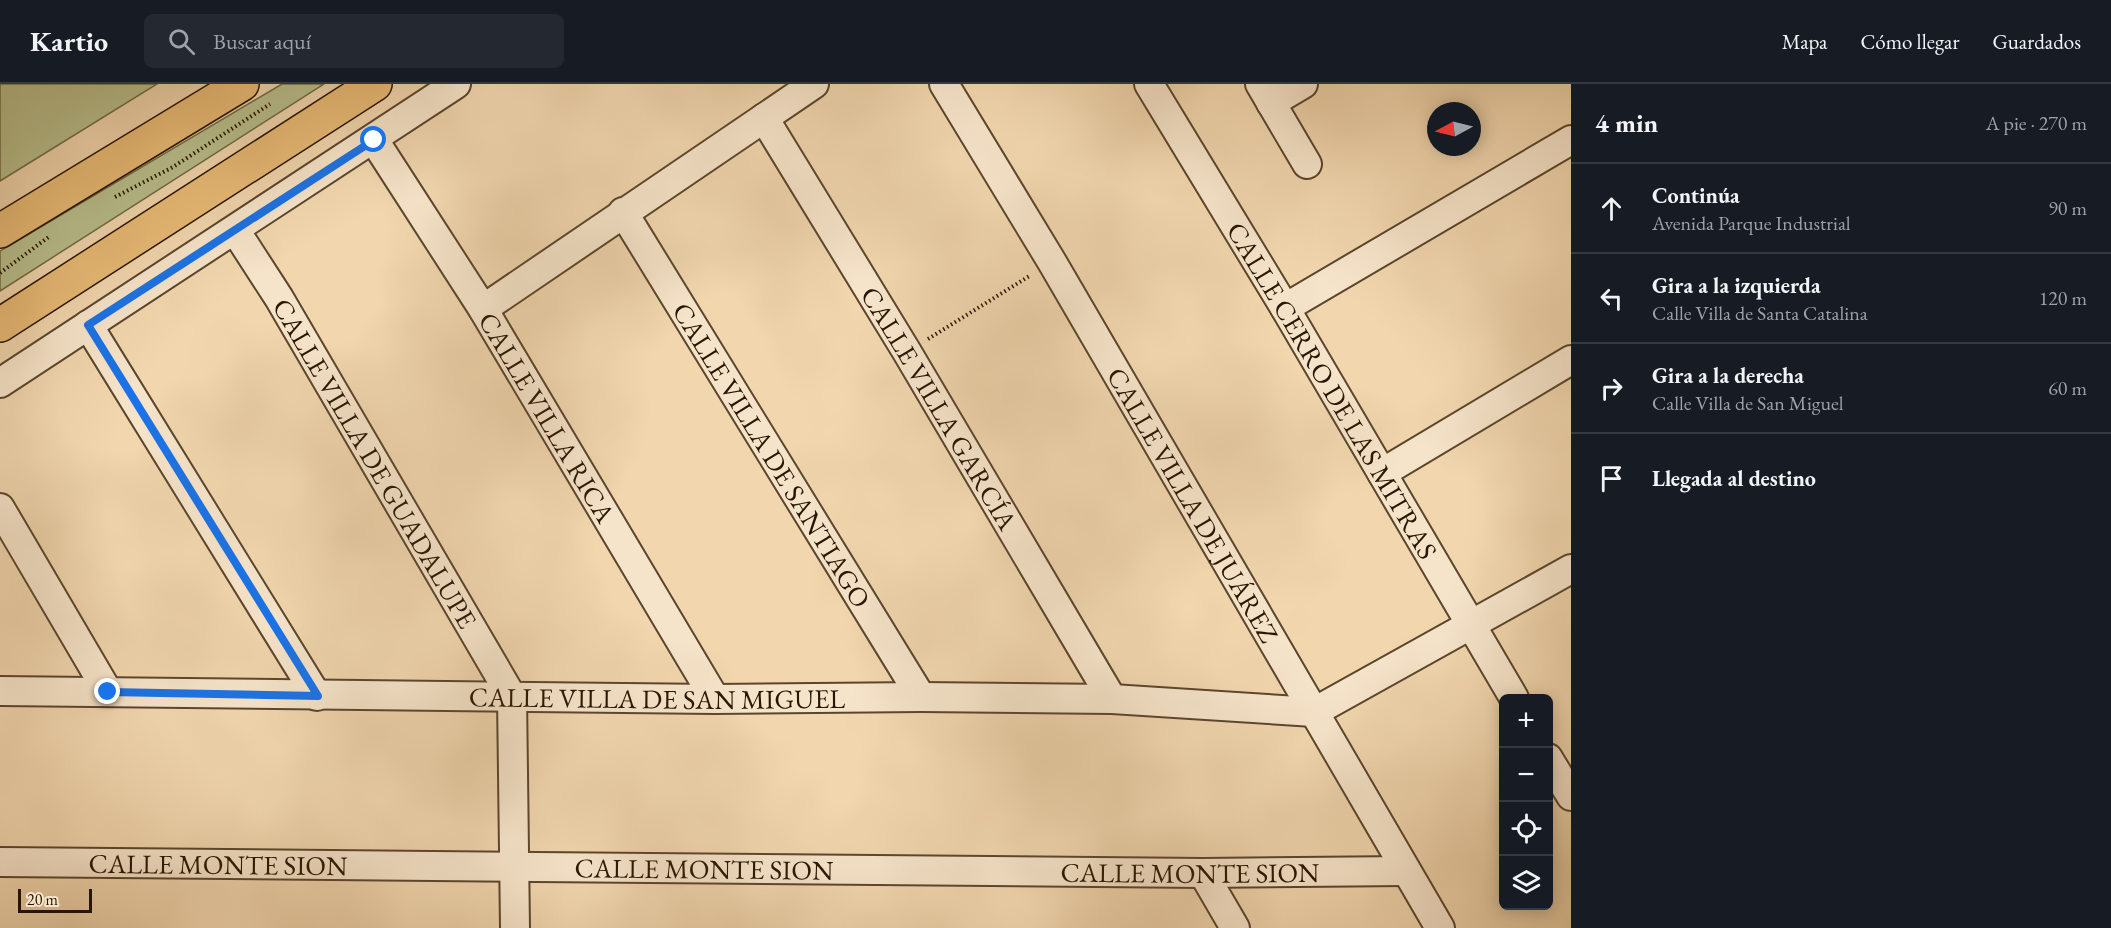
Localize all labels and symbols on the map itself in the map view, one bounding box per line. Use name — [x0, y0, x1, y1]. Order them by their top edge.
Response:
north arrow — [1427, 102, 1481, 156]
route start — [360, 126, 386, 152]
street label: CALLE CERRO DE LAS MITRAS — [1219, 215, 1446, 565]
street label: CALLE VILLA GARCÍA — [853, 280, 1026, 536]
street label: CALLE VILLA DE GUADALUPE — [265, 292, 485, 634]
street label: CALLE VILLA DE SANTIAGO — [665, 296, 879, 614]
street label: CALLE VILLA RICA — [471, 305, 624, 529]
street label: CALLE VILLA DE JUÁREZ — [1100, 361, 1287, 649]
route end — [94, 678, 120, 704]
street label: CALLE VILLA DE SAN MIGUEL — [469, 679, 845, 717]
street label: CALLE MONTE SION — [88, 845, 348, 883]
street label: CALLE MONTE SION — [574, 850, 834, 887]
street label: CALLE MONTE SION — [1060, 854, 1320, 891]
scale bar — [18, 886, 92, 914]

